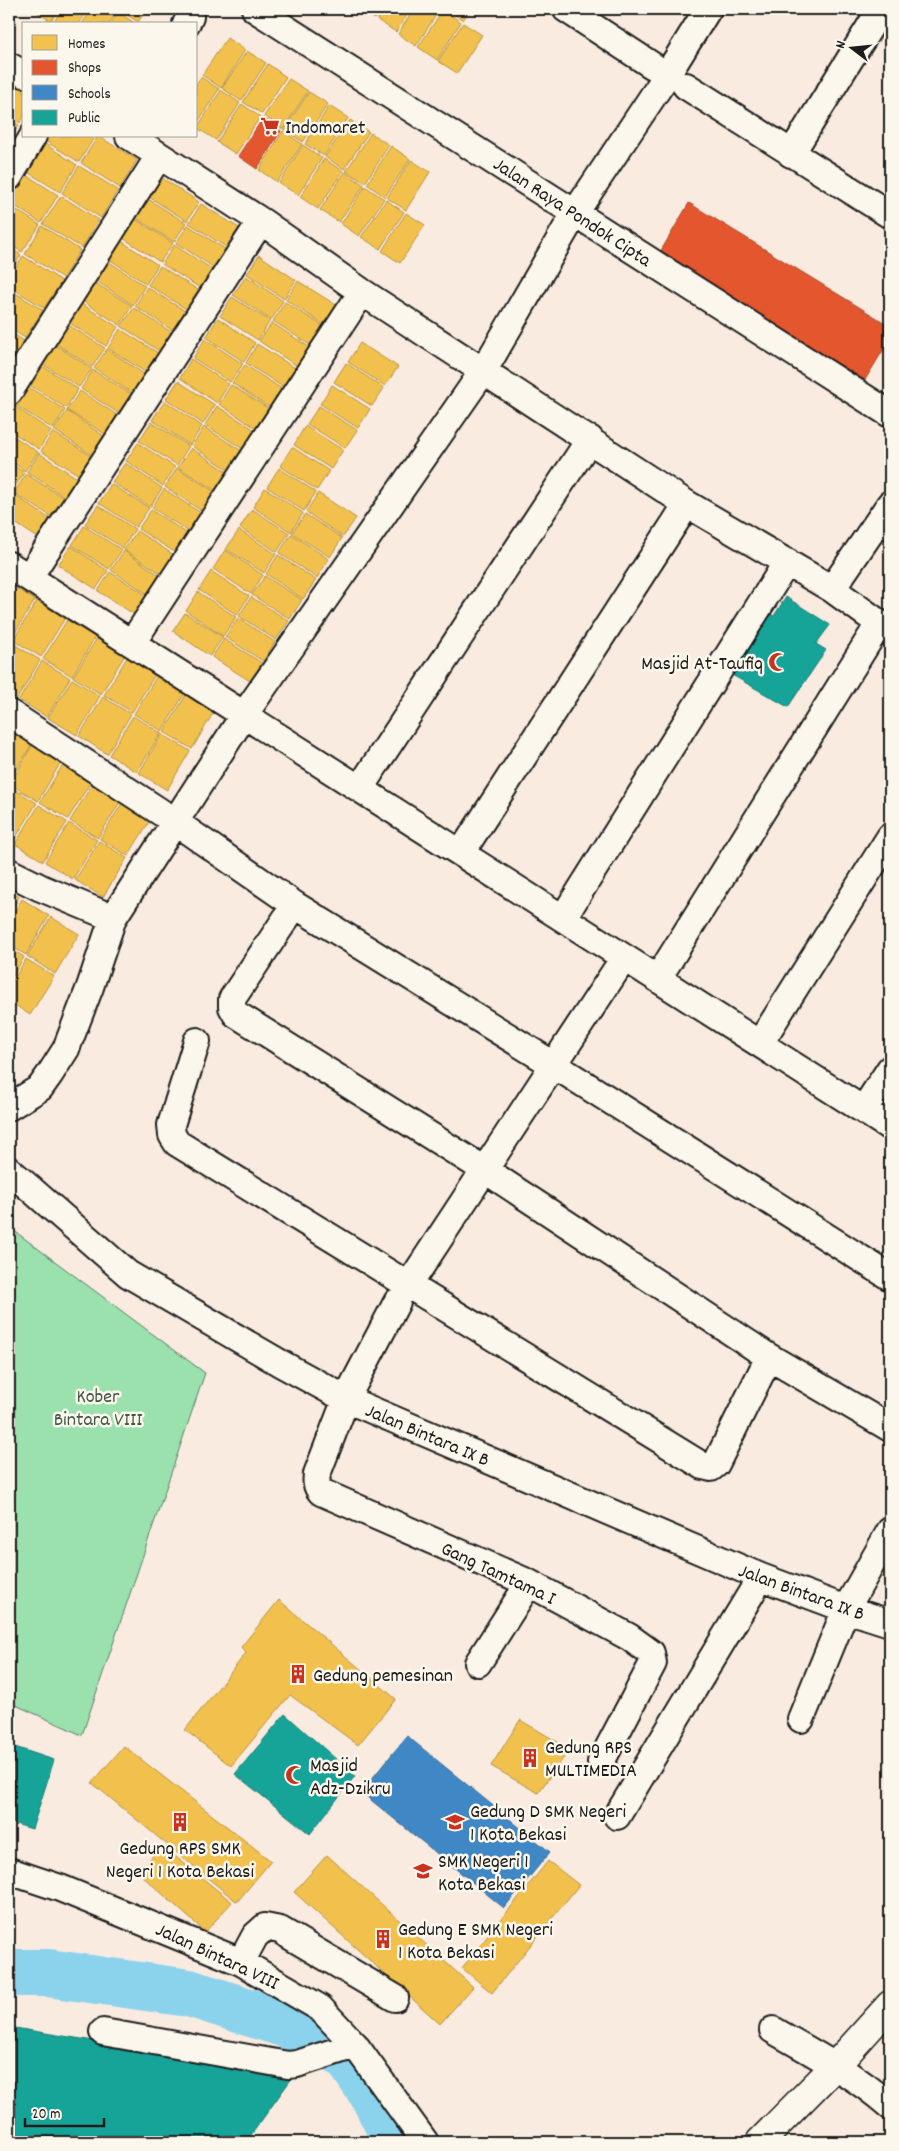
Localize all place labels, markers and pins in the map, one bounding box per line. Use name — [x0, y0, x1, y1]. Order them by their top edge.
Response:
supermarket icon: Indomaret — [259, 115, 281, 137]
place label: Indomaret — [285, 115, 365, 143]
place label: Masjid At-Taufiq — [641, 651, 763, 679]
mosque icon: Masjid At-Taufiq — [767, 651, 789, 673]
building icon: Gedung pemesinan — [287, 1663, 309, 1685]
place label: Gedung pemesinan — [313, 1663, 453, 1691]
place label: Gedung RPS MULTIMEDIA — [545, 1735, 637, 1786]
building icon: Gedung RPS MULTIMEDIA — [519, 1747, 541, 1769]
place label: Masjid Adz-Dzikru — [310, 1753, 391, 1804]
mosque icon: Masjid Adz-Dzikru — [284, 1764, 306, 1786]
place label: Gedung D SMK Negeri 1 Kota Bekasi — [470, 1799, 626, 1850]
building icon: Gedung RPS SMK Negeri 1 Kota Bekasi — [169, 1811, 191, 1833]
school or university icon: Gedung D SMK Negeri 1 Kota Bekasi — [444, 1811, 466, 1833]
place label: Gedung RPS SMK Negeri 1 Kota Bekasi — [106, 1836, 254, 1887]
place label: SMK Negeri 1 Kota Bekasi — [438, 1849, 529, 1900]
school or university icon: SMK Negeri 1 Kota Bekasi — [412, 1860, 434, 1882]
place label: Gedung E SMK Negeri 1 Kota Bekasi — [398, 1917, 553, 1968]
building icon: Gedung E SMK Negeri 1 Kota Bekasi — [372, 1928, 394, 1950]

